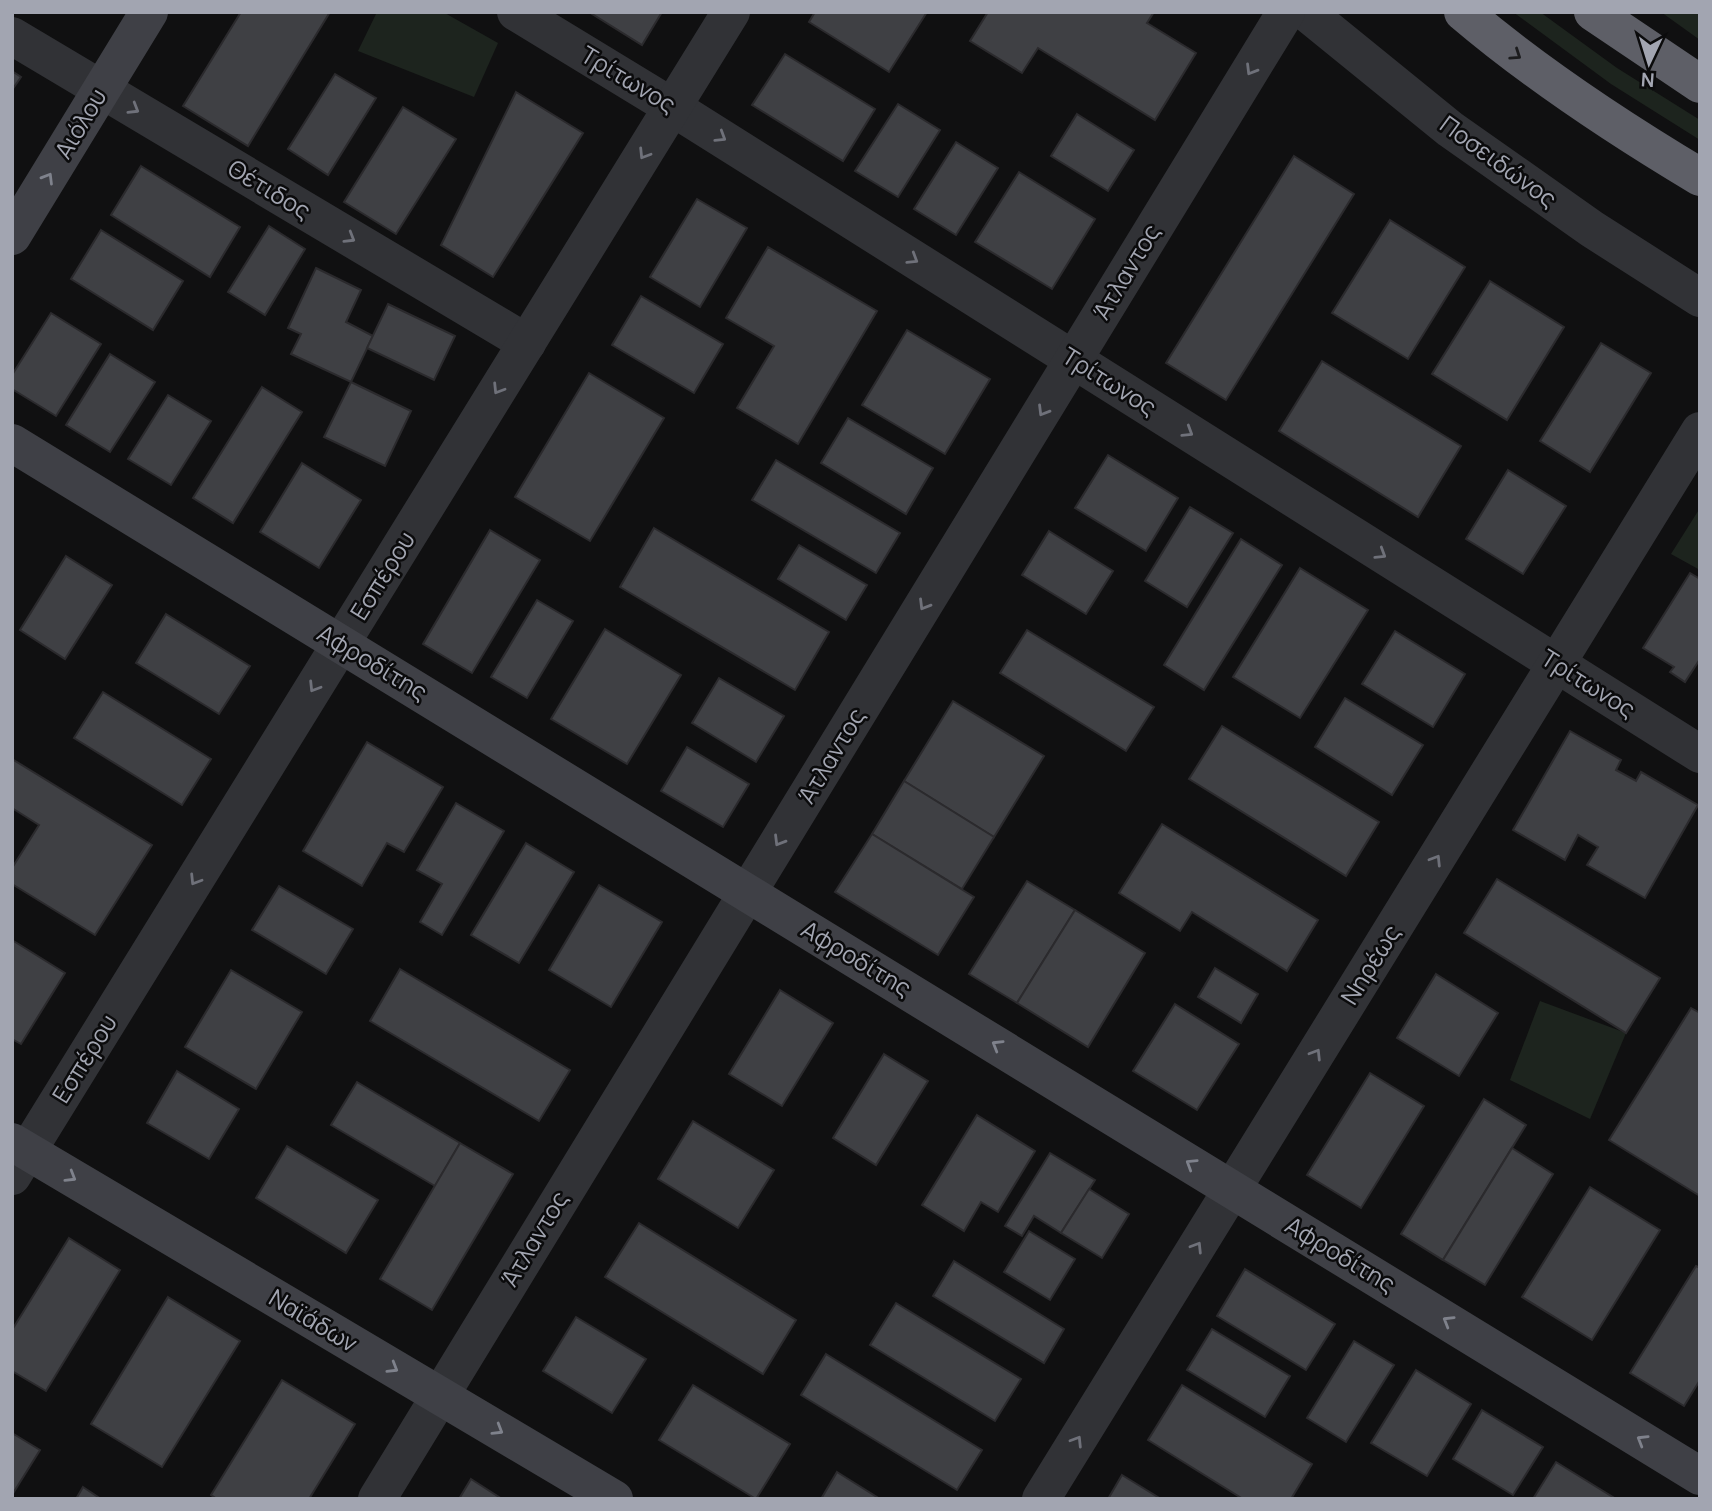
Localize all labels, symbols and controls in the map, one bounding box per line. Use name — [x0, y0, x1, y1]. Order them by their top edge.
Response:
north arrow — [1614, 28, 1684, 98]
street label: Τρίτωνος — [575, 37, 682, 120]
one-way arrow — [1508, 47, 1521, 59]
one-way arrow — [1246, 63, 1259, 76]
text: N — [1640, 67, 1656, 93]
street label: Αιόλου — [46, 82, 114, 164]
one-way arrow — [126, 101, 139, 114]
street label: Ποσειδώνος — [1434, 107, 1564, 214]
one-way arrow — [713, 129, 726, 142]
one-way arrow — [639, 146, 652, 159]
street label: Θέτιδος — [222, 151, 317, 226]
one-way arrow — [39, 173, 52, 186]
street label: Άτλαντος — [1084, 217, 1167, 325]
one-way arrow — [343, 230, 356, 243]
one-way arrow — [905, 250, 918, 263]
street label: Τρίτωνος — [1056, 339, 1163, 423]
one-way arrow — [494, 381, 507, 394]
one-way arrow — [1038, 403, 1051, 416]
one-way arrow — [1181, 424, 1194, 437]
street label: Εσπέρου — [342, 525, 422, 626]
one-way arrow — [1373, 545, 1386, 558]
one-way arrow — [919, 597, 932, 610]
street label: Αφροδίτης — [312, 616, 434, 707]
street label: Τρίτωνος — [1535, 641, 1642, 725]
one-way arrow — [310, 679, 323, 692]
street label: Άτλαντος — [789, 701, 872, 809]
one-way arrow — [775, 833, 788, 846]
one-way arrow — [1428, 855, 1441, 868]
one-way arrow — [190, 873, 203, 886]
street label: Αφροδίτης — [796, 912, 918, 1003]
street label: Νηρέως — [1332, 918, 1407, 1011]
street label: Εσπέρου — [44, 1008, 124, 1109]
one-way arrow — [991, 1041, 1004, 1054]
one-way arrow — [1308, 1048, 1321, 1061]
one-way arrow — [1185, 1159, 1198, 1172]
one-way arrow — [64, 1169, 76, 1182]
street label: Άτλαντος — [492, 1184, 575, 1292]
street label: Αφροδίτης — [1280, 1208, 1402, 1299]
one-way arrow — [1188, 1242, 1201, 1255]
street label: Ναϊάδων — [263, 1280, 364, 1359]
one-way arrow — [1442, 1317, 1455, 1330]
one-way arrow — [385, 1360, 398, 1373]
one-way arrow — [491, 1422, 504, 1435]
one-way arrow — [1069, 1435, 1082, 1448]
one-way arrow — [1636, 1435, 1649, 1448]

